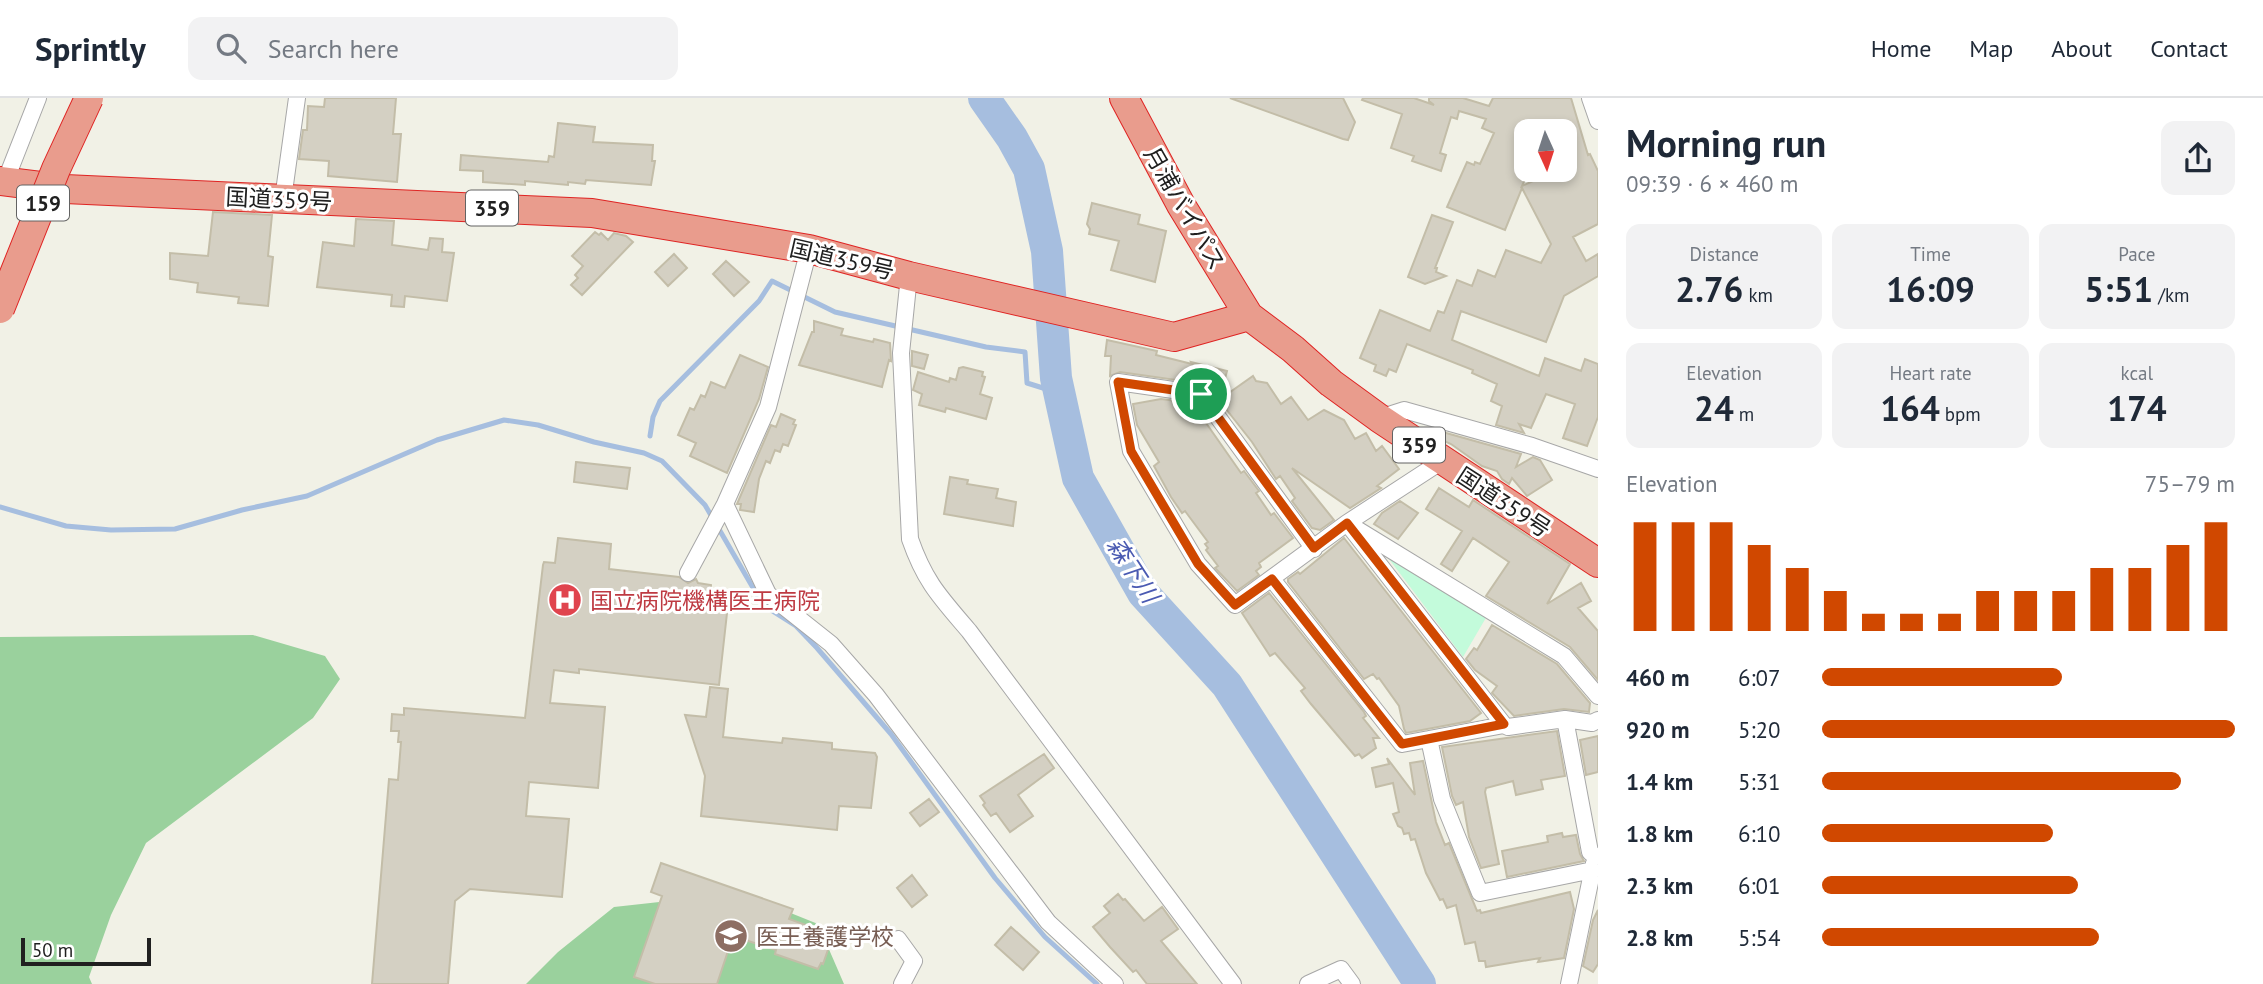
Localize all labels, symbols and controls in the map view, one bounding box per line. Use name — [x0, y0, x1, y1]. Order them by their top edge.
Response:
search box — [188, 17, 678, 80]
text: Sprintly — [35, 27, 146, 70]
icon: search — [212, 29, 250, 67]
text: Search here — [268, 32, 399, 65]
text: Home — [1871, 33, 1931, 64]
text: Map — [1969, 33, 2013, 64]
text: About — [2051, 33, 2112, 64]
text: Contact — [2150, 33, 2228, 64]
text: Morning run — [1626, 118, 1826, 167]
north arrow — [1514, 119, 1577, 182]
map controls — [1514, 119, 1577, 182]
button: share — [2161, 121, 2235, 195]
street label: 月浦バイパス — [1138, 141, 1232, 275]
text: 09:39 · 6 × 460 m — [1626, 169, 1798, 198]
street label: 国道359号 — [225, 182, 333, 216]
road number: 159 — [17, 186, 69, 220]
road number: 359 — [466, 190, 518, 226]
street label: 国道359号 — [787, 233, 897, 285]
text: Distance — [1689, 242, 1759, 266]
text: Time — [1910, 242, 1951, 266]
text: Pace — [2118, 242, 2155, 266]
text: 2.76 — [1675, 266, 1743, 312]
text: 16:09 — [1886, 266, 1975, 312]
text: 5:51 — [2084, 266, 2153, 312]
text: km — [1743, 283, 1773, 307]
text: /km — [2153, 283, 2189, 307]
text: Elevation — [1686, 361, 1762, 385]
text: Heart rate — [1889, 361, 1972, 385]
text: kcal — [2121, 361, 2153, 385]
pin — [1171, 364, 1231, 424]
icon: arrive — [1182, 375, 1220, 413]
text: 24 — [1694, 385, 1734, 431]
text: 164 — [1880, 385, 1940, 431]
text: 174 — [2107, 385, 2167, 431]
text: m — [1734, 402, 1754, 426]
text: bpm — [1940, 402, 1981, 426]
road number: 359 — [1393, 428, 1445, 462]
street label: 国道359号 — [1451, 461, 1557, 543]
text: Elevation — [1626, 469, 1718, 498]
text: 75–79 m — [2145, 469, 2235, 498]
water label: 森下川 — [1100, 531, 1167, 611]
hospital icon: 国立病院機構医王病院 — [546, 581, 584, 619]
place label: 国立病院機構医王病院 — [590, 586, 820, 615]
text: 460 m — [1626, 663, 1689, 692]
text: 6:07 — [1738, 663, 1781, 692]
text: 920 m — [1626, 715, 1689, 744]
text: 5:20 — [1738, 715, 1781, 744]
text: 1.4 km — [1626, 767, 1693, 796]
text: 5:31 — [1738, 767, 1781, 796]
text: 1.8 km — [1626, 819, 1693, 848]
text: 6:10 — [1738, 819, 1781, 848]
text: 2.3 km — [1626, 871, 1693, 900]
text: 6:01 — [1738, 871, 1781, 900]
school or university icon: 医王養護学校 — [712, 917, 750, 955]
place label: 医王養護学校 — [756, 922, 894, 951]
text: 2.8 km — [1626, 923, 1693, 952]
text: 5:54 — [1738, 923, 1781, 952]
scale bar — [21, 935, 150, 967]
text: 50 m — [32, 938, 73, 962]

